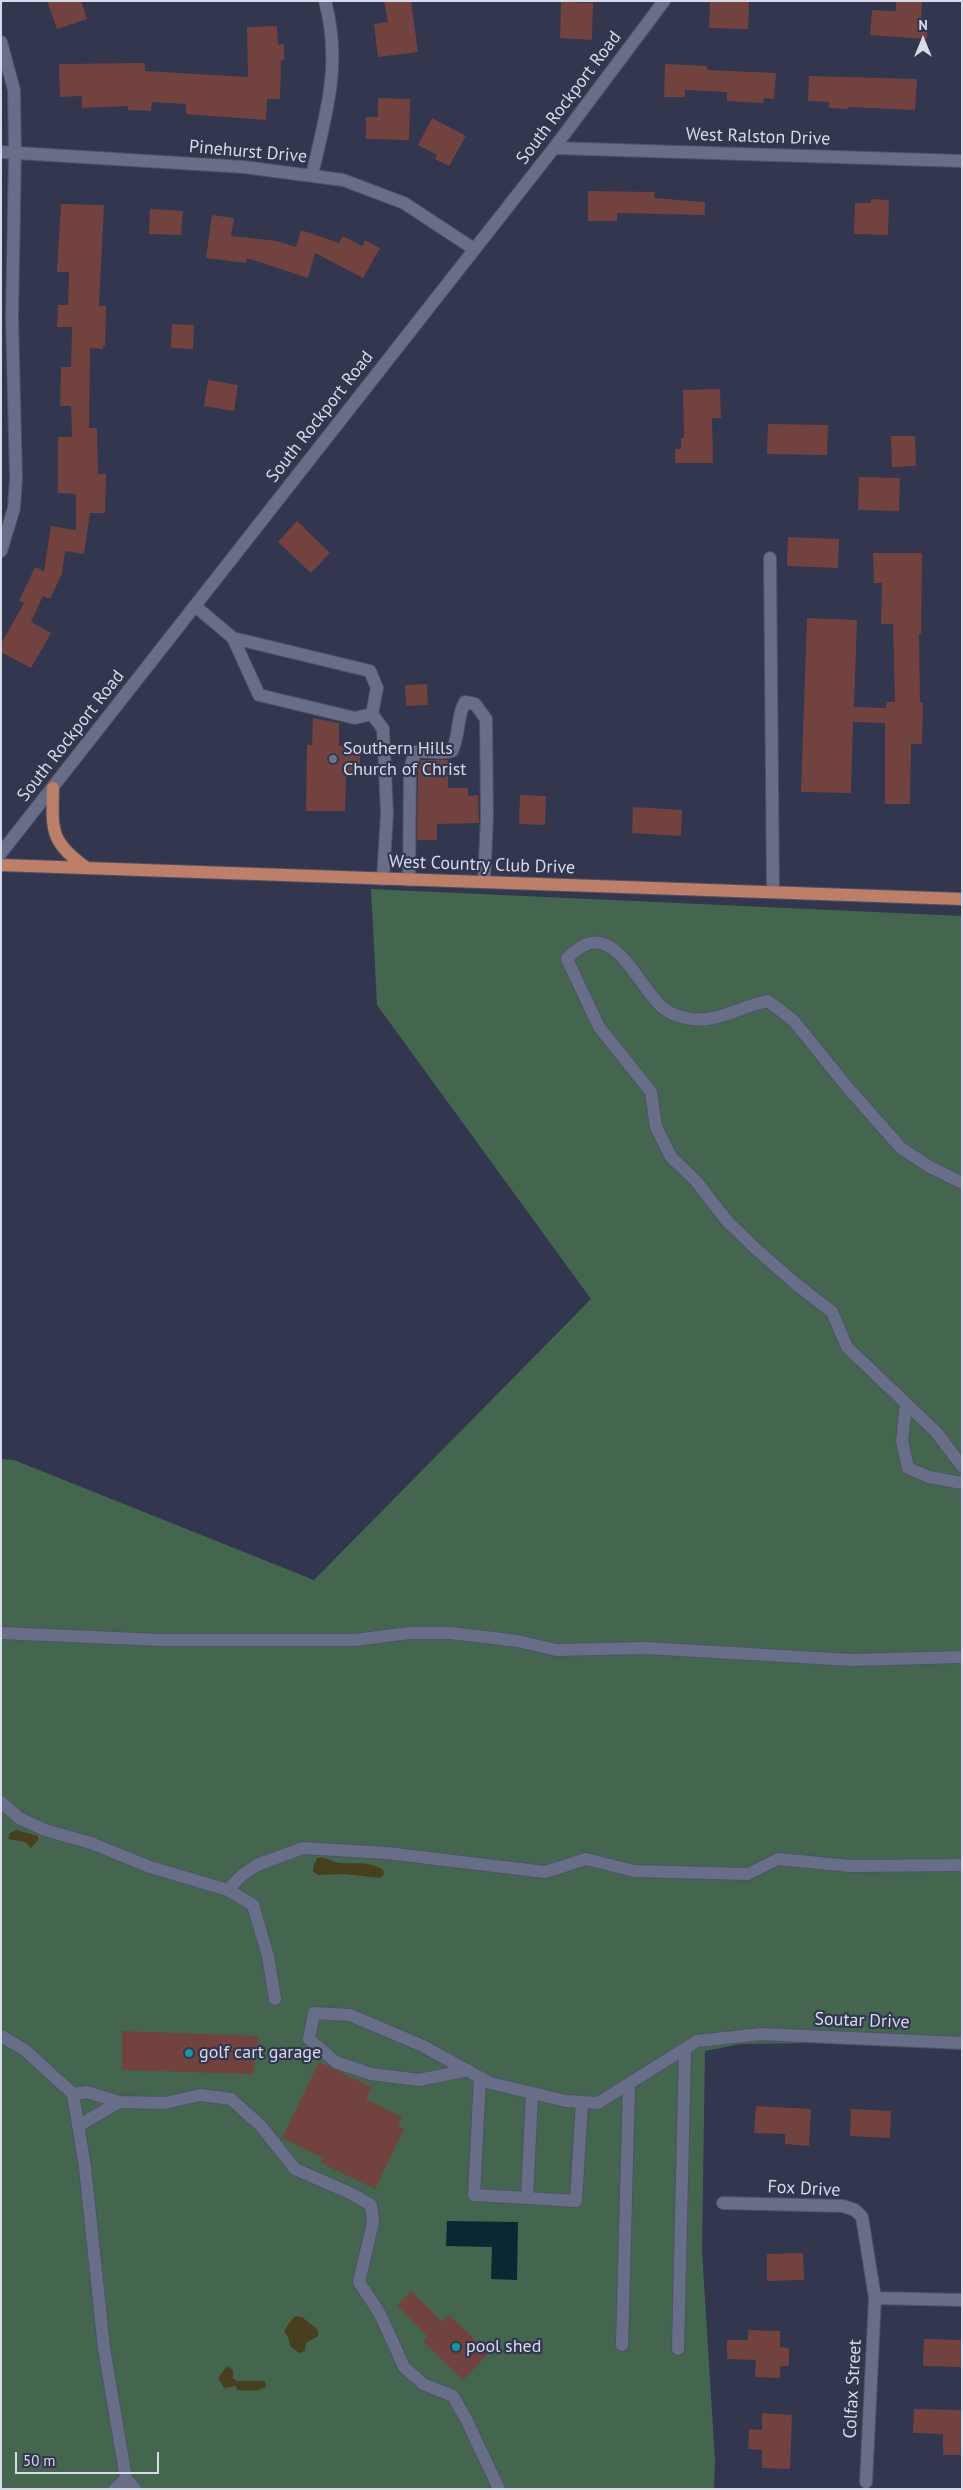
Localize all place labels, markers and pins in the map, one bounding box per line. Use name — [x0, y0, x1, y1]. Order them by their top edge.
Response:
place label: Southern Hills Church of Christ — [343, 738, 466, 781]
marker: Southern Hills Church of Christ — [327, 753, 339, 765]
place label: golf cart garage — [199, 2042, 321, 2064]
marker: golf cart garage — [183, 2047, 195, 2059]
place label: pool shed — [466, 2336, 541, 2358]
marker: pool shed — [450, 2341, 462, 2353]

